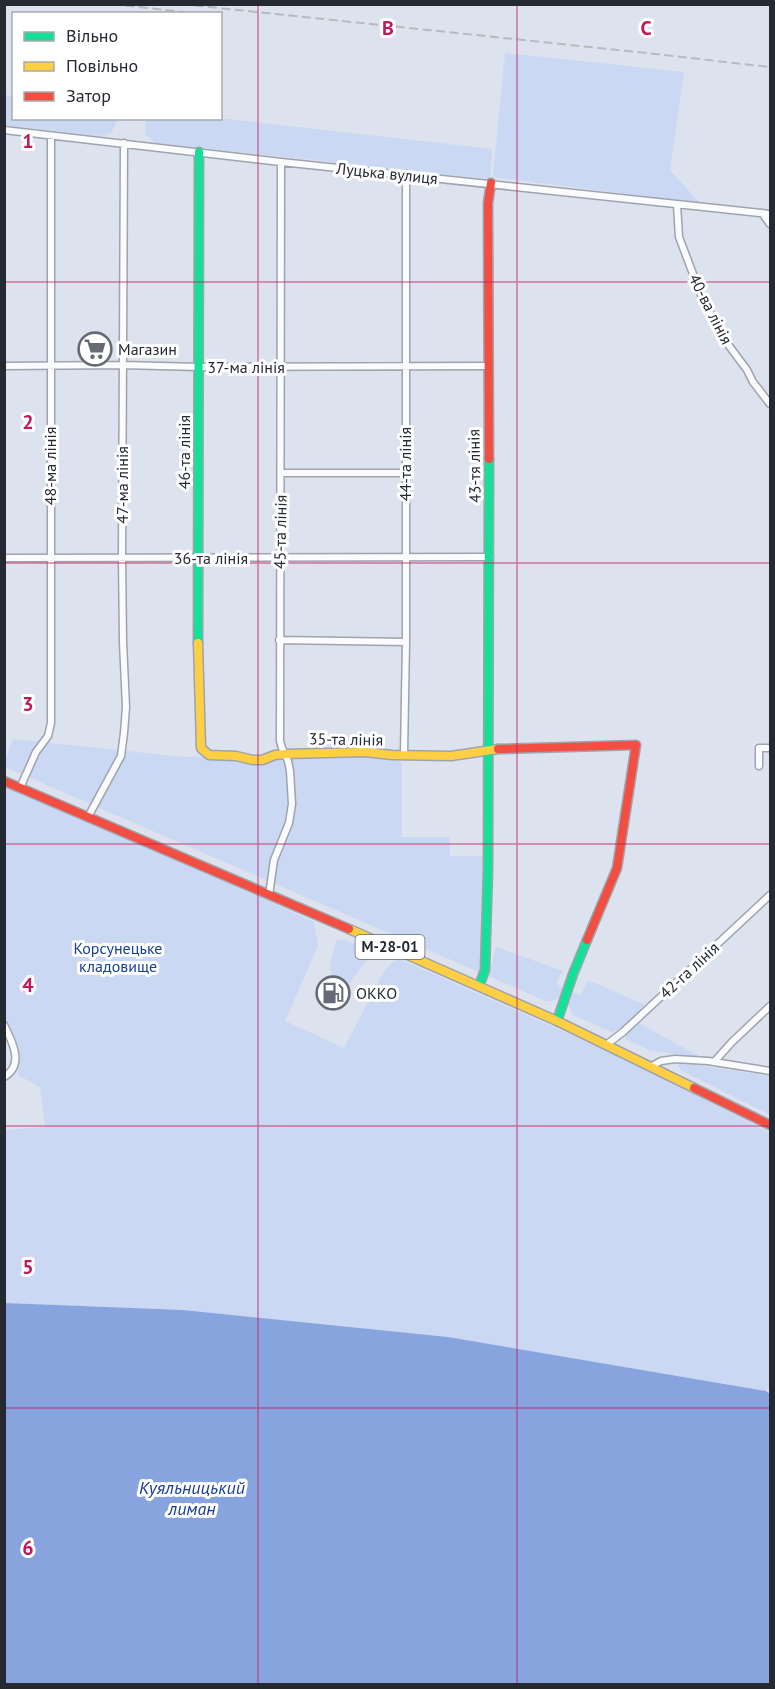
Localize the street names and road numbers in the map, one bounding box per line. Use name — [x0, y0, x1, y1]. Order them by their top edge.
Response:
street label: Луцька вулиця — [334, 158, 439, 188]
street label: 40-ва лінія — [685, 270, 737, 348]
street label: 37-ма лінія — [207, 357, 285, 377]
street label: 46-та лінія — [174, 415, 194, 489]
street label: 48-ма лінія — [40, 427, 60, 505]
street label: 44-та лінія — [395, 427, 415, 501]
street label: 43-тя лінія — [463, 429, 485, 503]
street label: 47-ма лінія — [112, 446, 132, 524]
street label: 45-та лінія — [269, 495, 291, 569]
street label: 36-та лінія — [174, 548, 248, 568]
street label: 35-та лінія — [309, 728, 383, 750]
road number: М-28-01 — [356, 935, 424, 959]
street label: 42-га лінія — [655, 937, 723, 1003]

